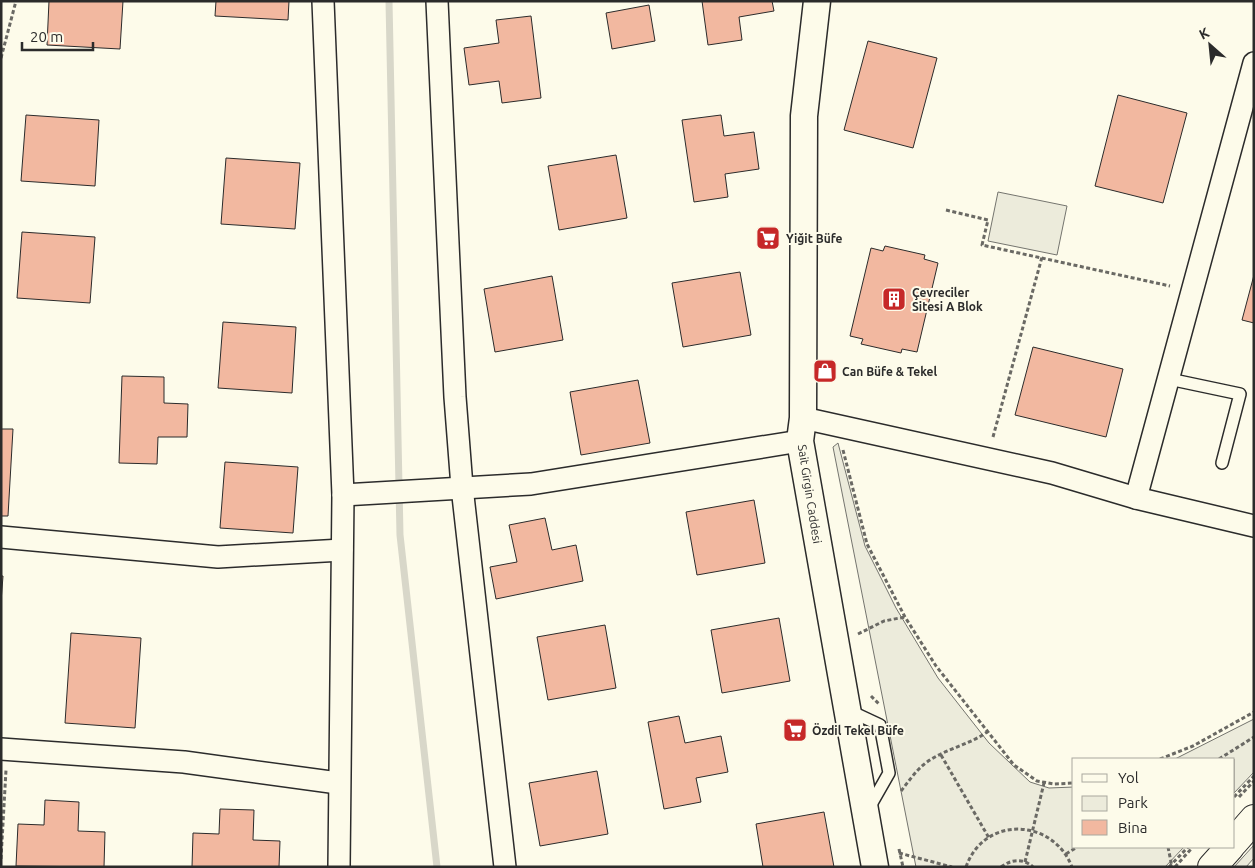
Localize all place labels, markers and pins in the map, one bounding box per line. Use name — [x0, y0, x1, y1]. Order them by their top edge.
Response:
supermarket icon: Yiğit Büfe — [755, 225, 781, 251]
place label: Yiğit Büfe — [786, 232, 843, 245]
building icon: Çevreciler Sitesi A Blok — [881, 286, 907, 312]
place label: Çevreciler Sitesi A Blok — [912, 286, 983, 313]
shop icon: Can Büfe & Tekel — [812, 358, 838, 384]
place label: Can Büfe & Tekel — [842, 365, 937, 378]
supermarket icon: Özdil Tekel Büfe — [782, 717, 808, 743]
place label: Özdil Tekel Büfe — [812, 723, 904, 737]

